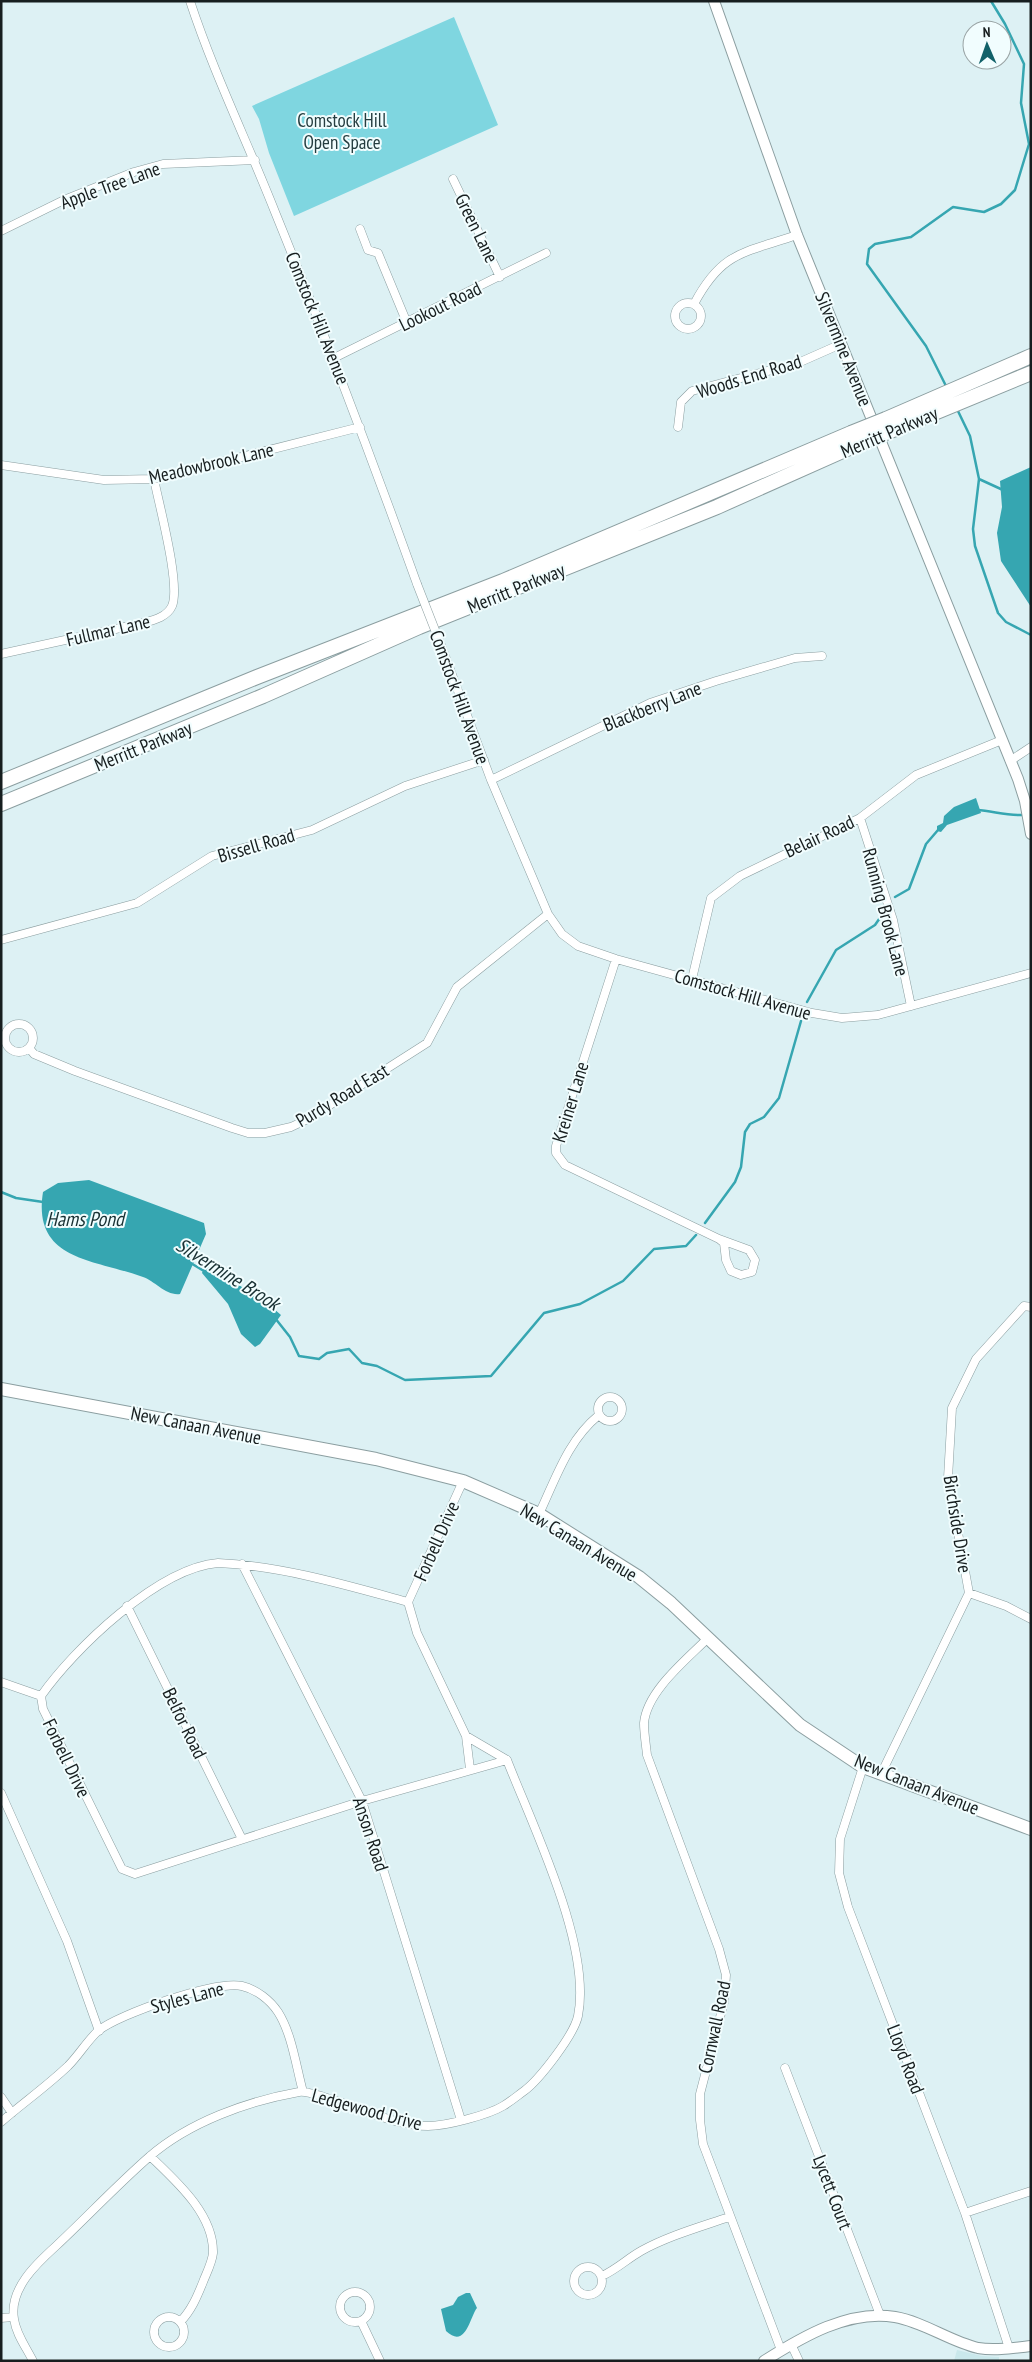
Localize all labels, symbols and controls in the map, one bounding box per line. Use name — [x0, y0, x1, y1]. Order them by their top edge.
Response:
north arrow — [962, 20, 1012, 70]
text: N — [982, 23, 991, 41]
park label: Comstock Hill Open Space — [297, 108, 387, 154]
street label: Apple Tree Lane — [57, 156, 163, 214]
street label: Green Lane — [450, 190, 504, 267]
street label: Comstock Hill Avenue — [280, 248, 356, 388]
street label: Lookout Road — [395, 276, 485, 336]
street label: Silvermine Avenue — [810, 288, 878, 410]
street label: Woods End Road — [694, 349, 804, 403]
street label: Merritt Parkway — [837, 400, 942, 463]
street label: Meadowbrook Lane — [146, 437, 276, 489]
street label: Merritt Parkway — [464, 557, 569, 618]
street label: Fullmar Lane — [64, 609, 153, 651]
street label: Comstock Hill Avenue — [425, 627, 495, 767]
street label: Blackberry Lane — [599, 675, 705, 737]
street label: Merritt Parkway — [91, 715, 196, 776]
street label: Belair Road — [780, 809, 858, 863]
street label: Bissell Road — [215, 823, 297, 867]
street label: Running Brook Lane — [857, 845, 915, 979]
street label: Comstock Hill Avenue — [672, 963, 814, 1025]
street label: Purdy Road East — [291, 1057, 393, 1132]
street label: Kreiner Lane — [546, 1059, 594, 1145]
water label: Hams Pond — [46, 1206, 126, 1232]
water label: Silvermine Brook — [171, 1232, 287, 1317]
street label: New Canaan Avenue — [129, 1401, 263, 1449]
street label: Birchside Drive — [938, 1473, 978, 1575]
street label: Forbell Drive — [408, 1497, 464, 1585]
street label: New Canaan Avenue — [516, 1498, 642, 1586]
street label: Belfor Road — [158, 1684, 212, 1762]
street label: Forbell Drive — [38, 1715, 96, 1801]
street label: New Canaan Avenue — [851, 1748, 983, 1820]
street label: Anson Road — [348, 1794, 394, 1874]
street label: Styles Lane — [148, 1976, 226, 2018]
street label: Cornwall Road — [692, 1979, 736, 2075]
street label: Lloyd Road — [882, 2021, 930, 2097]
street label: Ledgewood Drive — [309, 2083, 425, 2135]
street label: Lycett Court — [808, 2151, 858, 2233]

